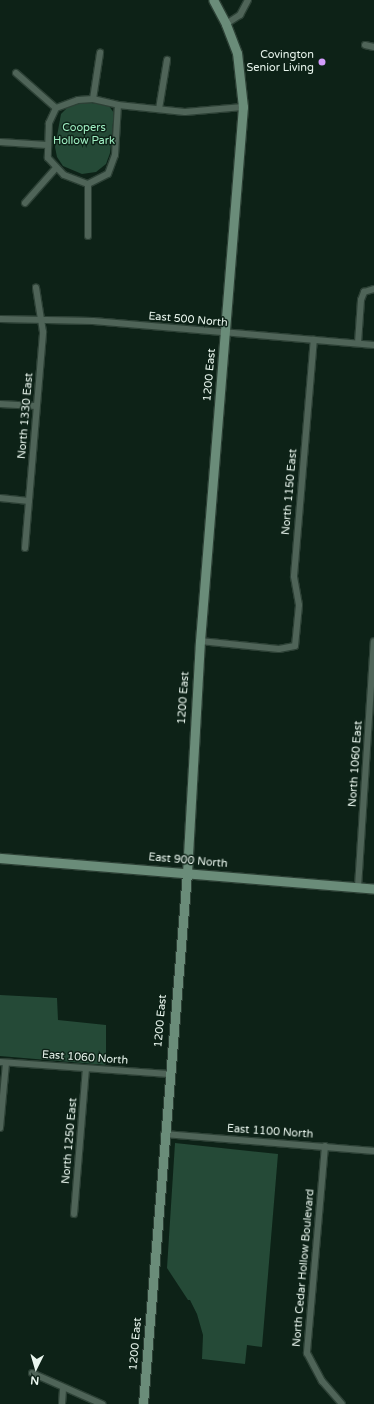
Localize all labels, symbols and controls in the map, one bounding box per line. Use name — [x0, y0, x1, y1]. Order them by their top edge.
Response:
place label: Covington Senior Living — [247, 49, 314, 75]
marker: Covington Senior Living — [317, 57, 327, 67]
park label: Coopers Hollow Park — [53, 122, 115, 148]
street label: East 500 North — [148, 310, 228, 330]
street label: 1200 East — [201, 348, 219, 402]
street label: North 1330 East — [16, 372, 36, 460]
street label: North 1150 East — [280, 448, 300, 536]
street label: 1200 East — [176, 671, 192, 725]
street label: North 1060 East — [346, 720, 366, 808]
street label: East 900 North — [148, 851, 228, 871]
street label: 1200 East — [152, 994, 170, 1048]
street label: East 1060 North — [41, 1048, 129, 1068]
street label: North 1250 East — [60, 1097, 80, 1185]
street label: East 1100 North — [226, 1122, 314, 1142]
street label: North Cedar Hollow Boulevard — [291, 1188, 317, 1348]
street label: 1200 East — [127, 1317, 145, 1371]
north arrow — [16, 1348, 56, 1388]
text: N — [30, 1374, 40, 1387]

